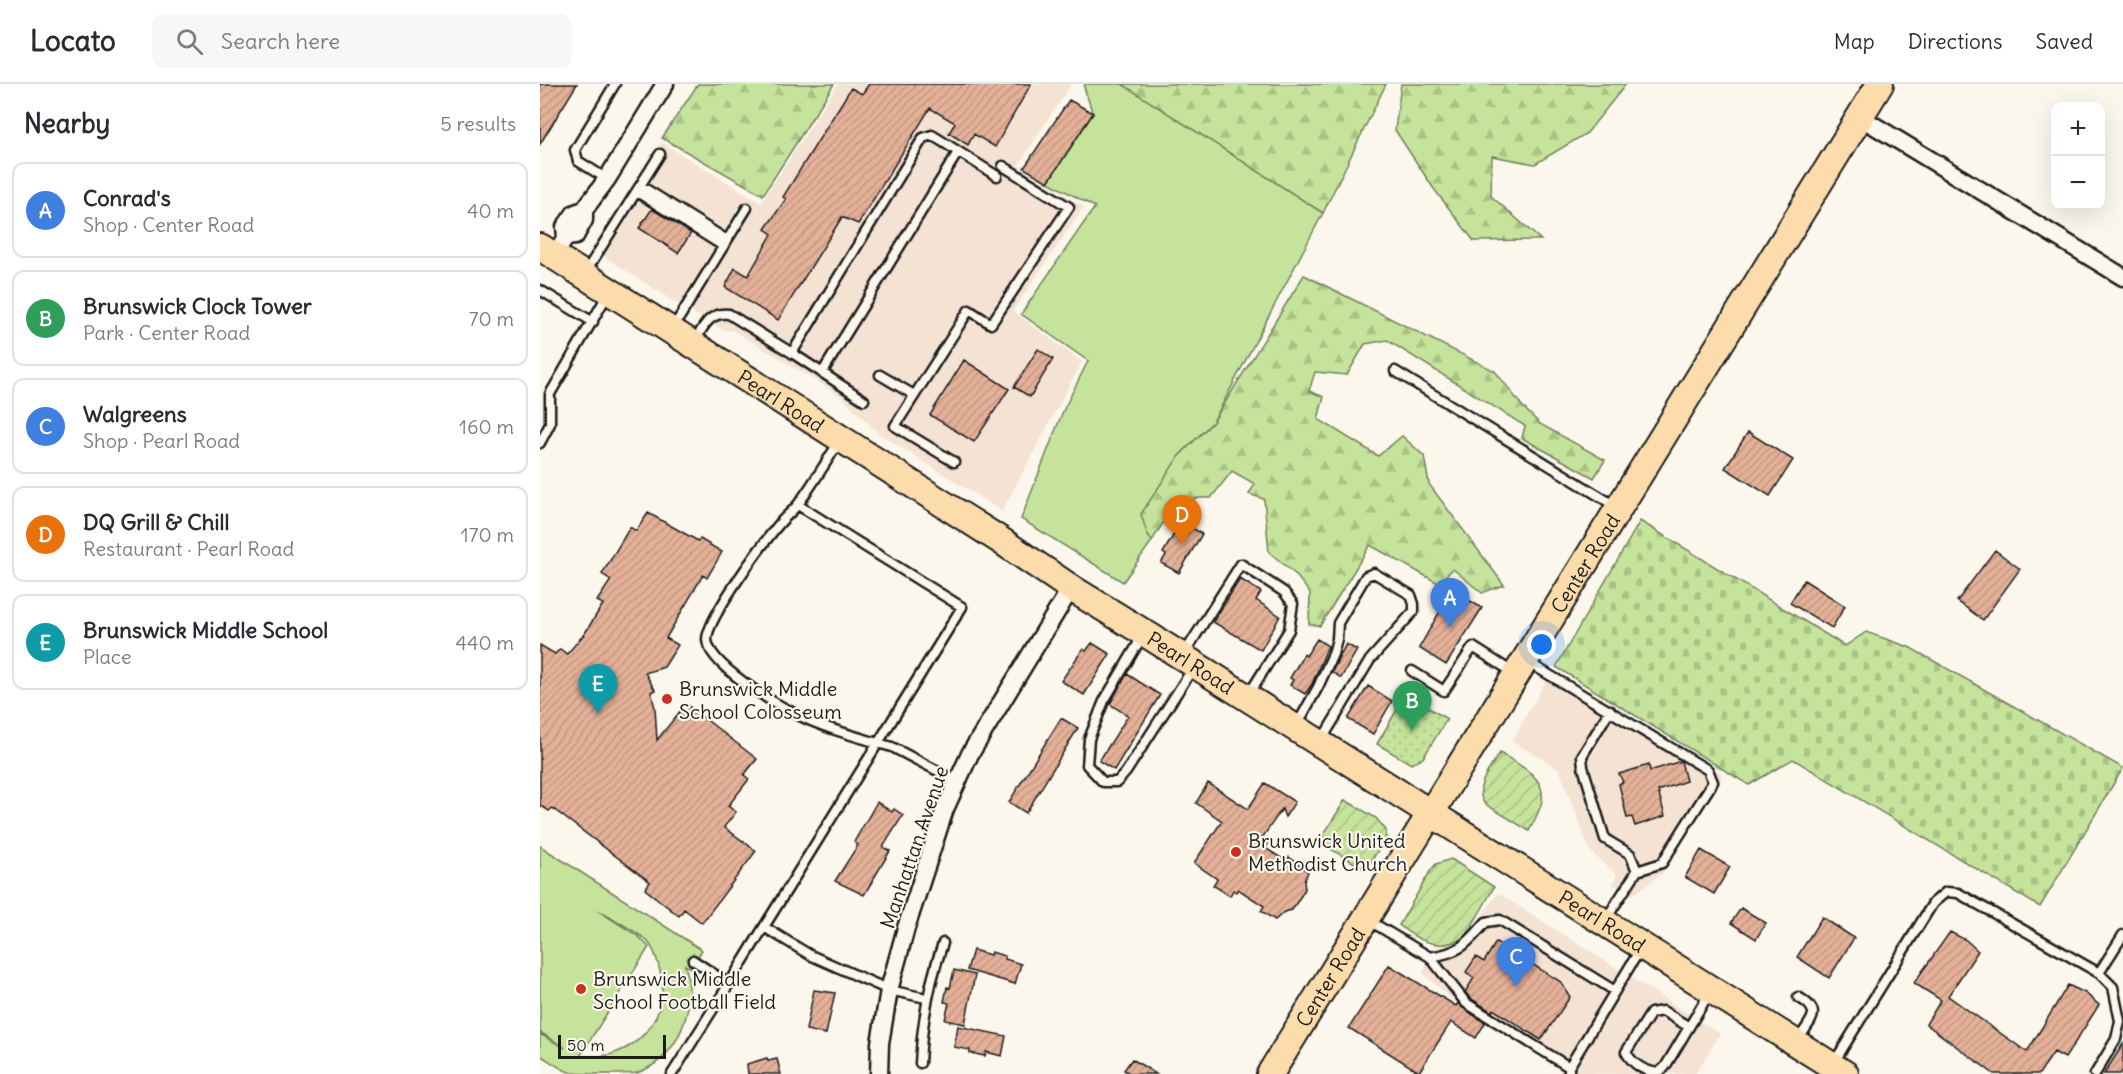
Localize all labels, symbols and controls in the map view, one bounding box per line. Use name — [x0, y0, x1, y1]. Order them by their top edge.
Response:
search box — [152, 14, 572, 68]
text: Locato — [30, 23, 116, 59]
icon: search — [173, 25, 206, 58]
text: Search here — [221, 27, 340, 55]
text: Map — [1834, 28, 1875, 55]
text: Directions — [1908, 28, 2002, 55]
text: Saved — [2035, 28, 2093, 55]
map controls — [2051, 102, 2105, 210]
button: + — [2051, 102, 2105, 156]
text: Nearby — [24, 107, 110, 140]
text: 5 results — [440, 111, 516, 136]
button: − — [2051, 156, 2105, 210]
text: Conrad's — [83, 184, 171, 212]
text: A — [39, 198, 52, 223]
text: 40 m — [467, 198, 514, 223]
text: Shop · Center Road — [83, 212, 254, 237]
text: Brunswick Clock Tower — [83, 292, 312, 320]
text: B — [39, 306, 52, 331]
text: 70 m — [469, 306, 514, 331]
text: Park · Center Road — [83, 320, 250, 345]
street label: Pearl Road — [733, 364, 829, 438]
text: Walgreens — [83, 400, 187, 428]
text: C — [39, 414, 52, 439]
text: 160 m — [459, 414, 514, 439]
text: Shop · Pearl Road — [83, 428, 240, 453]
pin: D — [1162, 496, 1202, 545]
text: DQ Grill & Chill — [83, 508, 229, 536]
street label: Center Road — [1545, 509, 1625, 617]
text: D — [38, 522, 53, 547]
text: 170 m — [461, 522, 514, 547]
text: Restaurant · Pearl Road — [83, 536, 294, 561]
pin: A — [1430, 578, 1470, 628]
text: Brunswick Middle School — [83, 616, 328, 644]
street label: Pearl Road — [1143, 625, 1239, 699]
text: E — [40, 630, 51, 655]
text: 440 m — [455, 630, 514, 655]
your location — [1527, 630, 1556, 659]
text: Place — [83, 644, 131, 669]
pin: E — [578, 664, 618, 714]
place label: Brunswick Middle School Colosseum — [679, 676, 842, 724]
pin: B — [1392, 682, 1432, 731]
marker: Brunswick Middle School Colosseum — [660, 692, 674, 706]
street label: Manhattan Avenue — [874, 762, 954, 932]
place label: Brunswick United Methodist Church — [1248, 828, 1407, 876]
marker: Brunswick United Methodist Church — [1229, 845, 1243, 859]
street label: Pearl Road — [1554, 884, 1651, 957]
street label: Center Road — [1290, 923, 1370, 1031]
pin: C — [1496, 938, 1536, 987]
place label: Brunswick Middle School Football Field — [593, 966, 776, 1014]
marker: Brunswick Middle School Football Field — [574, 982, 588, 996]
scale bar — [558, 1032, 666, 1060]
text: 50 m — [567, 1035, 605, 1055]

